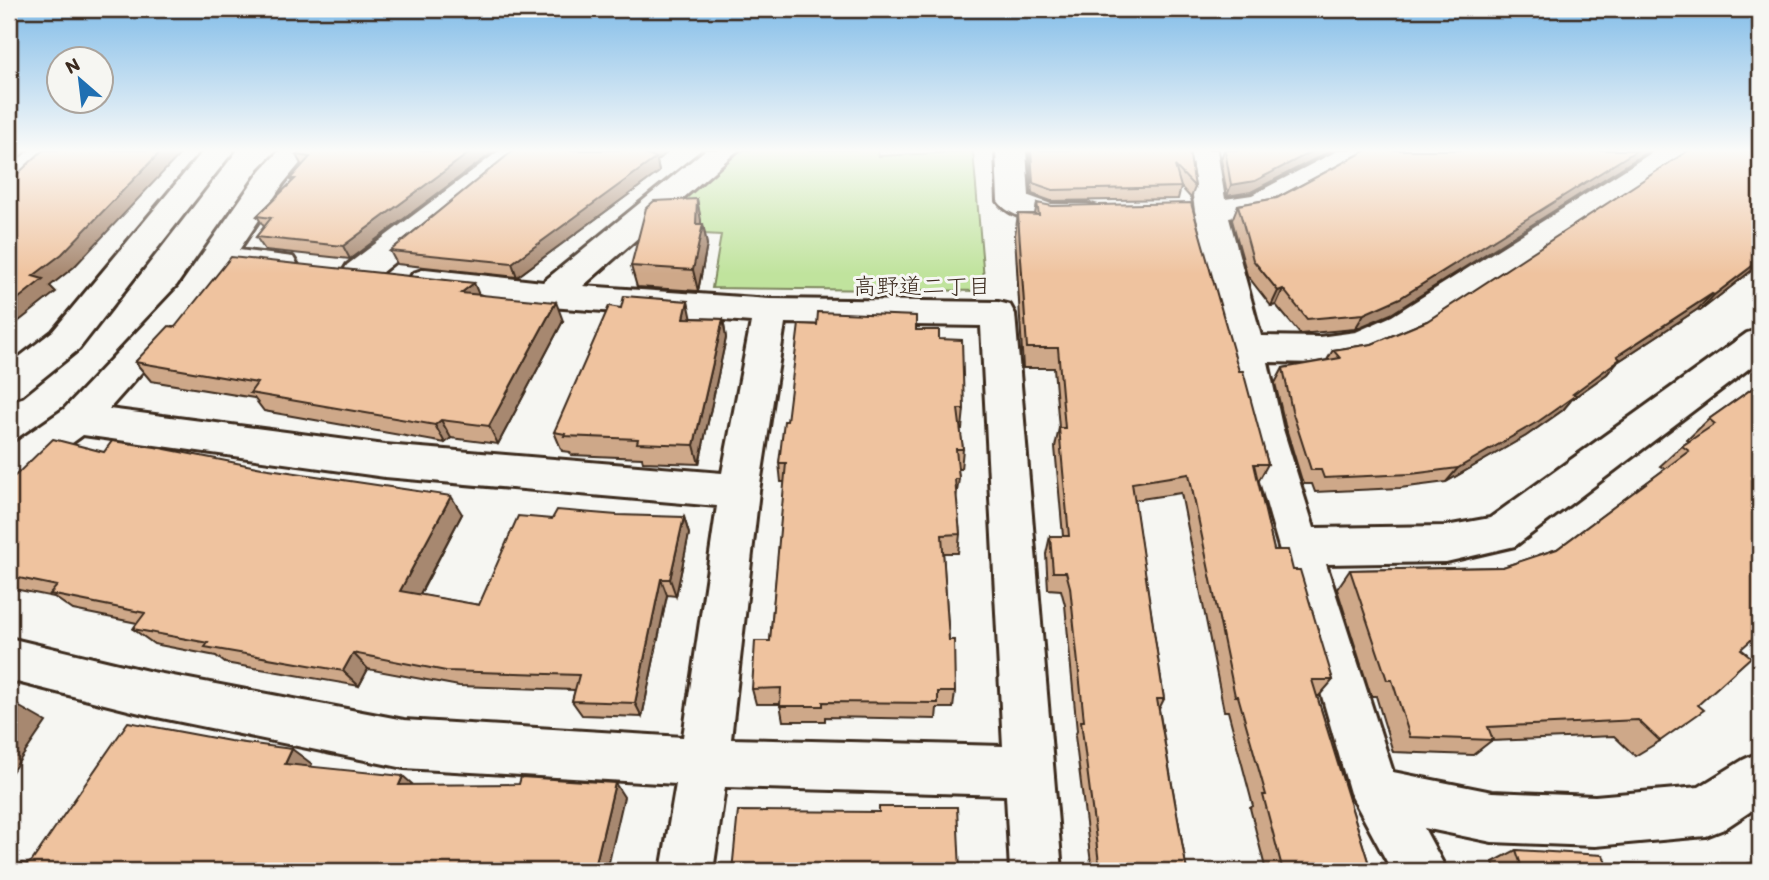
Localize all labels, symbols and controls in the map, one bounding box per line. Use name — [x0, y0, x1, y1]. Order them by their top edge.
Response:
north arrow — [46, 46, 116, 116]
text: N — [61, 52, 83, 79]
district label: 高野道二丁目 — [853, 272, 991, 300]

